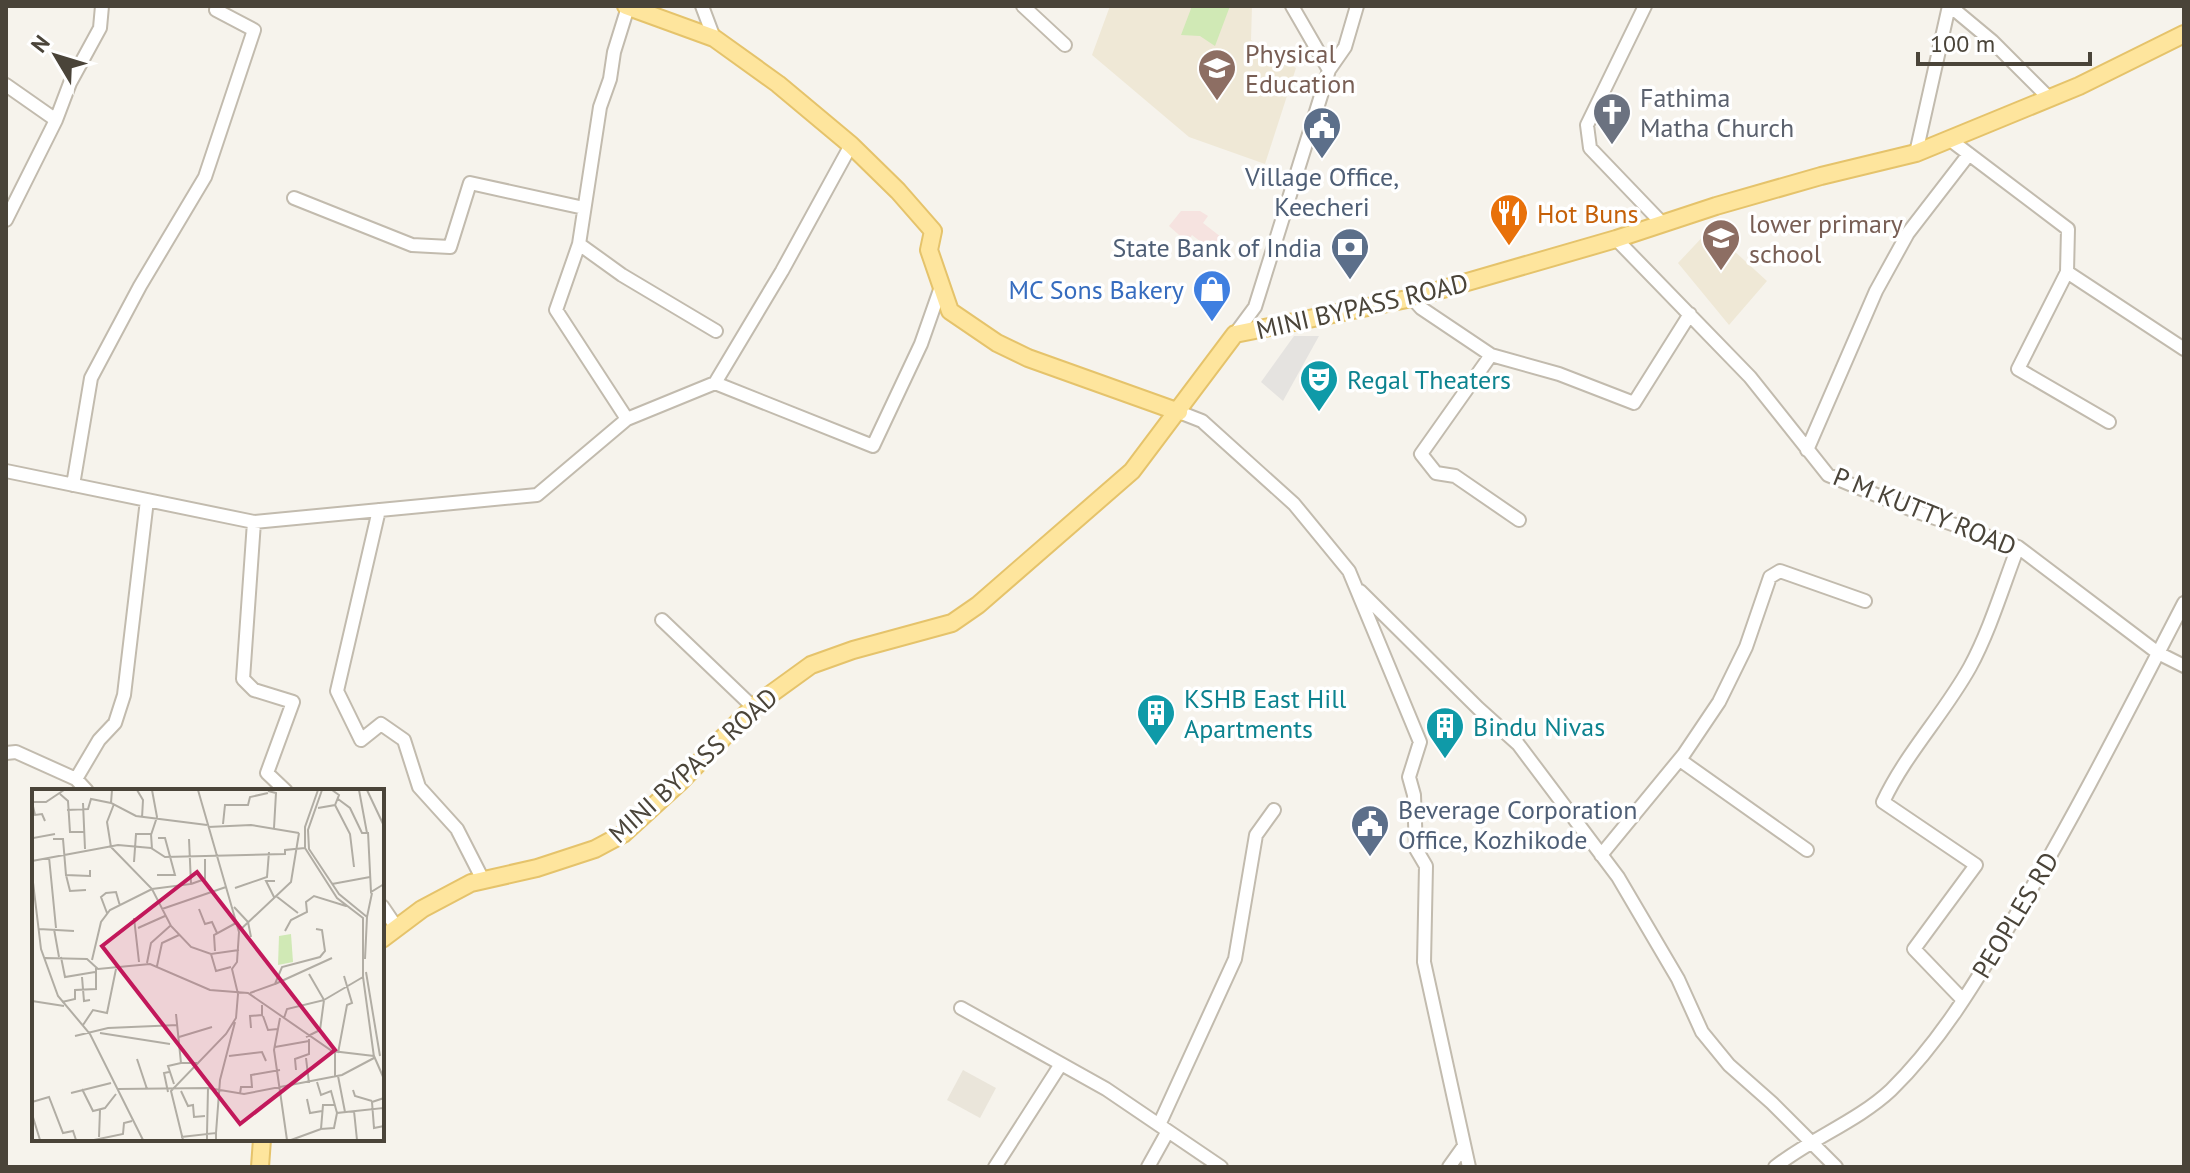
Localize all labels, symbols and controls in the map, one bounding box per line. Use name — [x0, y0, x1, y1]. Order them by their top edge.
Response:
north arrow — [16, 16, 96, 96]
scale bar — [1918, 16, 2090, 66]
text: 100 m — [1930, 28, 1995, 59]
text: N — [25, 29, 56, 58]
place label: Physical Education — [1245, 37, 1356, 100]
school or university icon: Physical Education — [1196, 47, 1238, 102]
place label: Fathima Matha Church — [1640, 81, 1794, 144]
church icon: Fathima Matha Church — [1591, 91, 1633, 146]
public building icon: Village Office, Keecheri — [1301, 105, 1343, 160]
place label: Village Office, Keecheri — [1244, 160, 1399, 223]
restaurant icon: Hot Buns — [1488, 192, 1530, 247]
place label: Hot Buns — [1537, 197, 1639, 230]
place label: lower primary school — [1749, 207, 1903, 270]
school or university icon: lower primary school — [1700, 217, 1742, 272]
bank icon: State Bank of India — [1329, 226, 1371, 281]
place label: State Bank of India — [1112, 231, 1322, 264]
street label: MINI BYPASS ROAD — [1253, 266, 1471, 346]
shop icon: MC Sons Bakery — [1191, 268, 1233, 323]
place label: MC Sons Bakery — [1008, 273, 1184, 306]
theatre icon: Regal Theaters — [1298, 358, 1340, 413]
place label: Regal Theaters — [1347, 363, 1511, 396]
street label: P M KUTTY ROAD — [1829, 459, 2021, 563]
street label: MINI BYPASS ROAD — [602, 680, 784, 850]
place label: KSHB East Hill Apartments — [1184, 682, 1347, 745]
building icon: KSHB East Hill Apartments — [1135, 692, 1177, 747]
building icon: Bindu Nivas — [1424, 705, 1466, 760]
place label: Bindu Nivas — [1473, 710, 1605, 743]
inset map — [32, 789, 384, 1141]
place label: Beverage Corporation Office, Kozhikode — [1398, 793, 1638, 856]
public building icon: Beverage Corporation Office, Kozhikode — [1349, 803, 1391, 858]
street label: PEOPLES RD — [1964, 846, 2066, 984]

